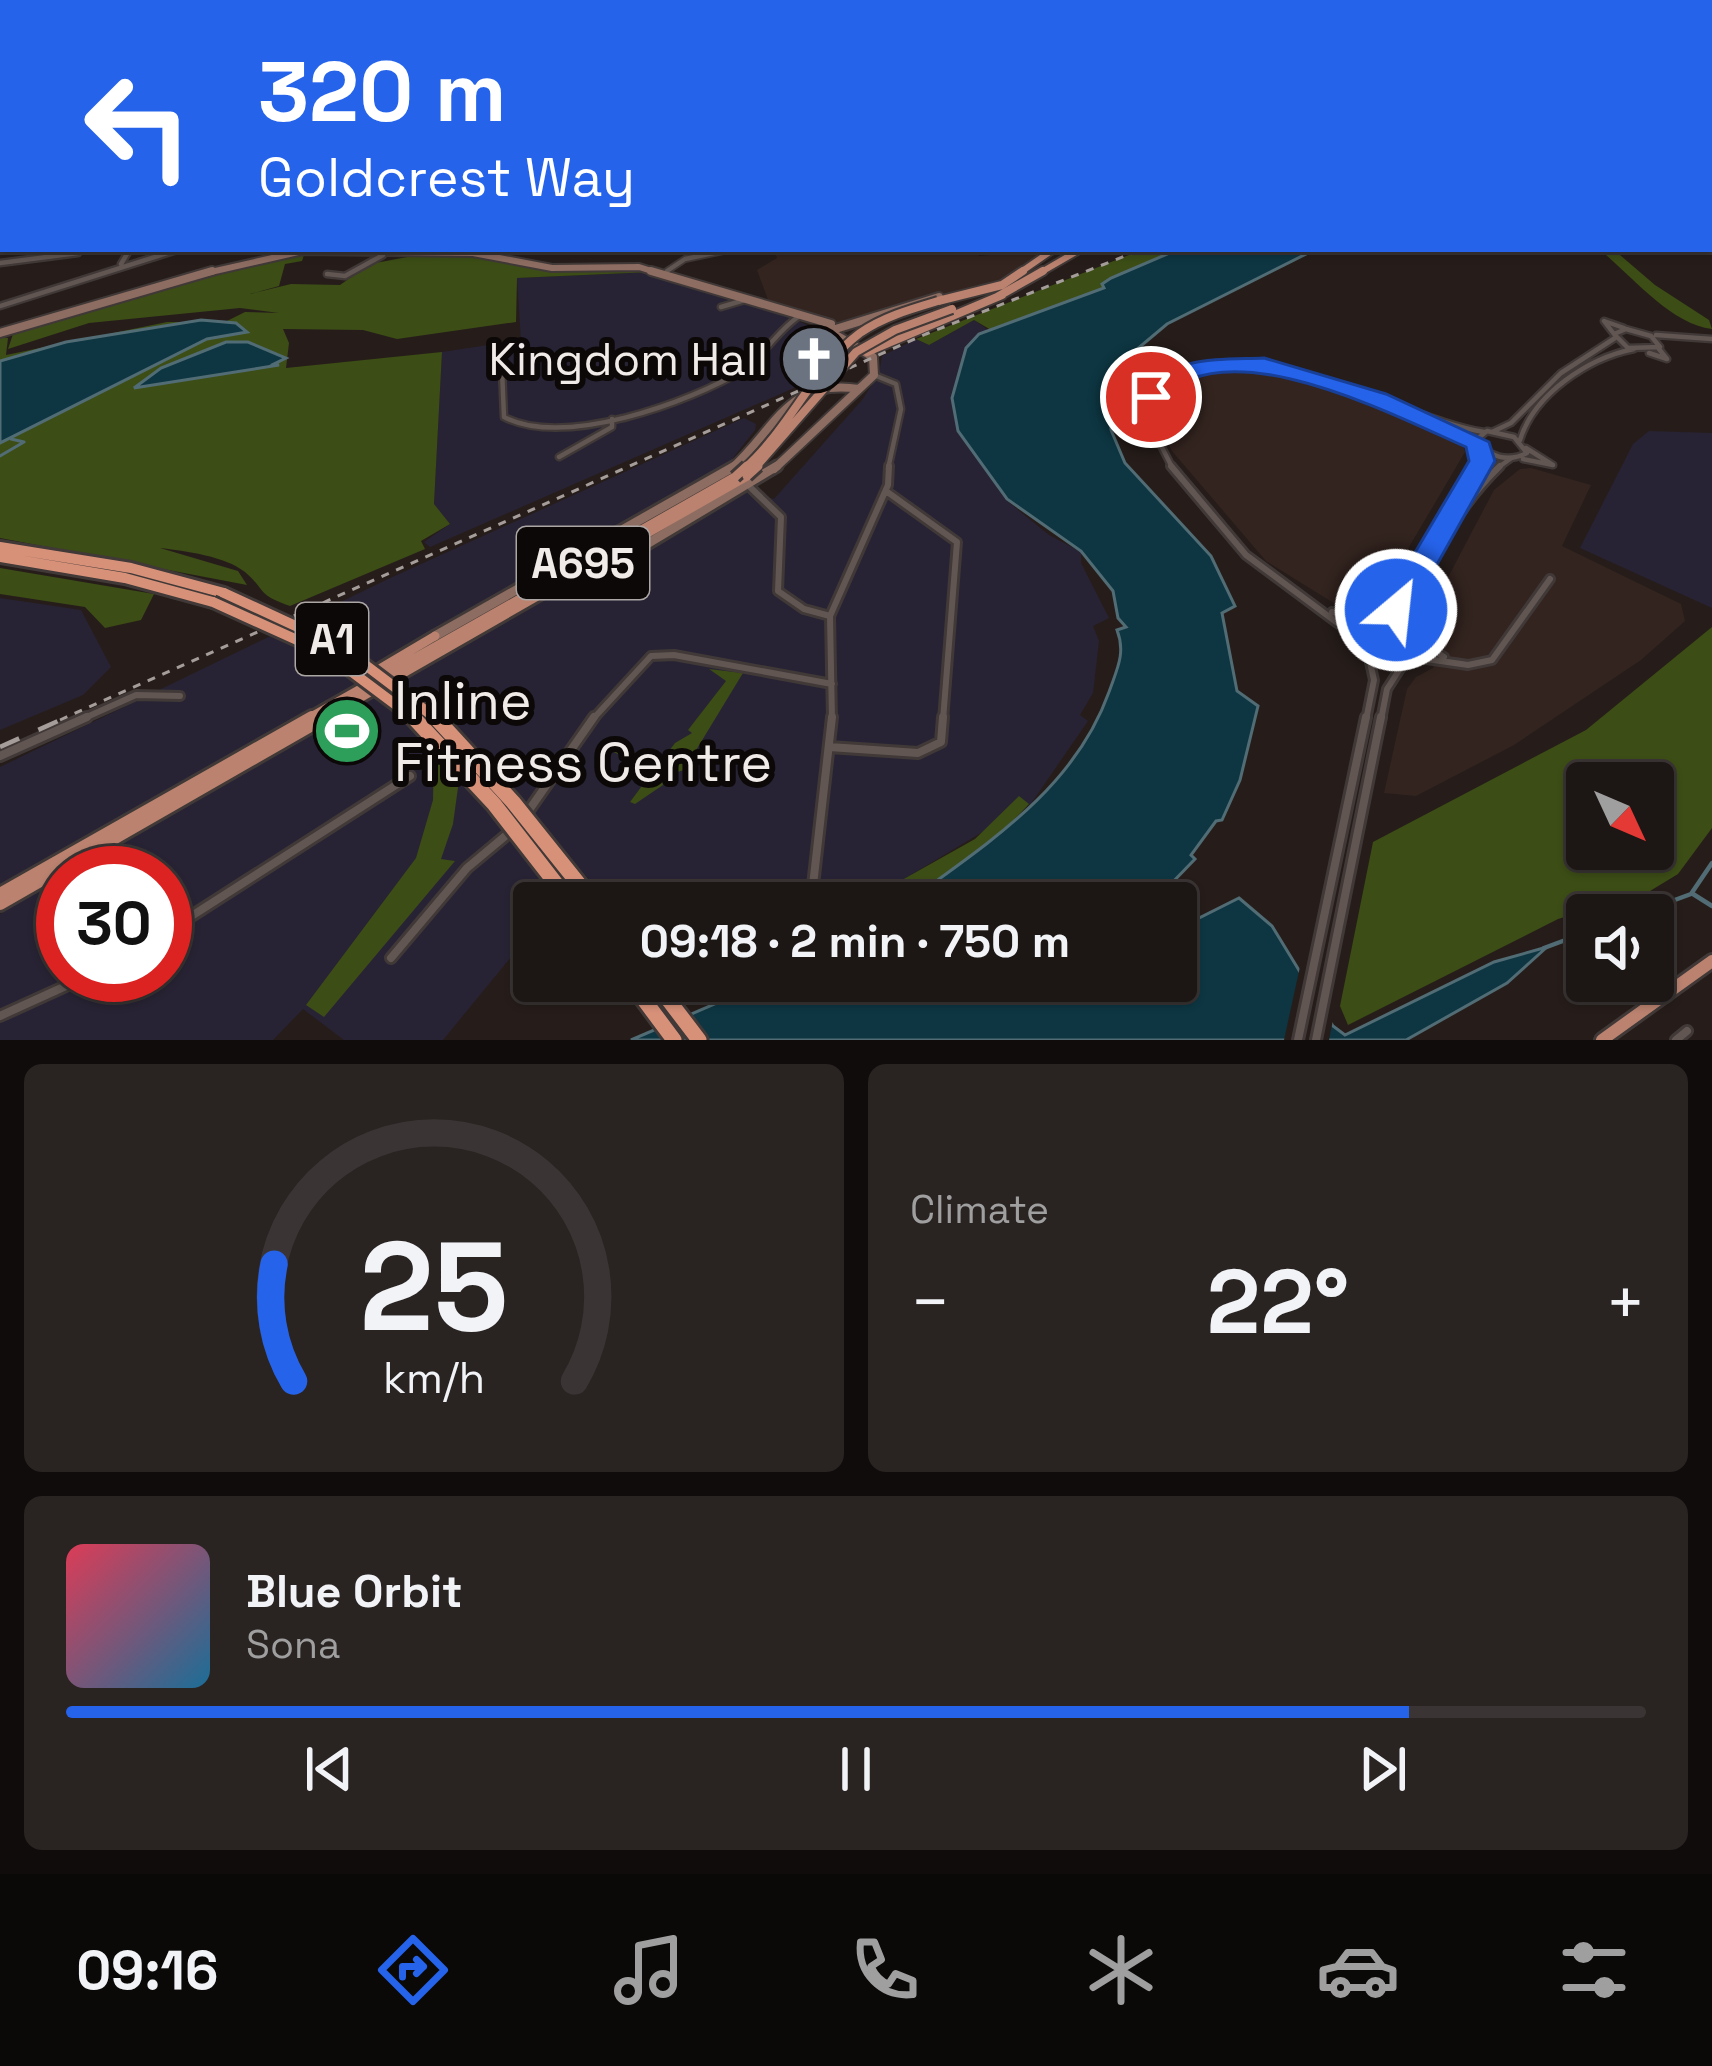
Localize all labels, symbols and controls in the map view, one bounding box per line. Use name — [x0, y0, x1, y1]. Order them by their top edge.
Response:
text: 320 m — [258, 38, 506, 146]
icon: left — [60, 48, 216, 204]
text: Goldcrest Way — [258, 143, 635, 212]
church icon: Kingdom Hall — [779, 324, 849, 394]
place label: Kingdom Hall — [489, 331, 768, 388]
pin — [1100, 346, 1202, 448]
icon: arrive — [1118, 364, 1184, 430]
road number: A695 — [517, 527, 649, 599]
position arrow — [1333, 547, 1459, 673]
road number: A1 — [296, 603, 368, 675]
place label: Inline Fitness Centre — [394, 666, 772, 797]
sports icon: Inline Fitness Centre — [312, 696, 382, 766]
north arrow — [1566, 762, 1674, 870]
map controls — [1566, 762, 1674, 1002]
speed limit sign: 30 — [36, 846, 192, 1002]
button: sound — [1566, 894, 1674, 1002]
text: 09:18 · 2 min · 750 m — [640, 913, 1070, 970]
text: Climate — [910, 1185, 1049, 1234]
text: 25 — [359, 1207, 509, 1366]
text: 22° — [1207, 1244, 1349, 1359]
text: − — [910, 1260, 951, 1344]
text: + — [1605, 1260, 1646, 1344]
text: km/h — [383, 1351, 485, 1406]
text: Blue Orbit — [246, 1563, 462, 1620]
text: Sona — [246, 1620, 340, 1669]
icon: previous — [296, 1736, 362, 1802]
icon: pause — [823, 1736, 889, 1802]
icon: next — [1350, 1736, 1416, 1802]
icon: directions — [371, 1928, 455, 2012]
icon: music — [607, 1928, 691, 2012]
icon: phone — [843, 1928, 927, 2012]
icon: climate — [1079, 1928, 1163, 2012]
icon: car — [1316, 1928, 1400, 2012]
icon: filters — [1552, 1928, 1636, 2012]
text: 09:16 — [76, 1936, 218, 2005]

